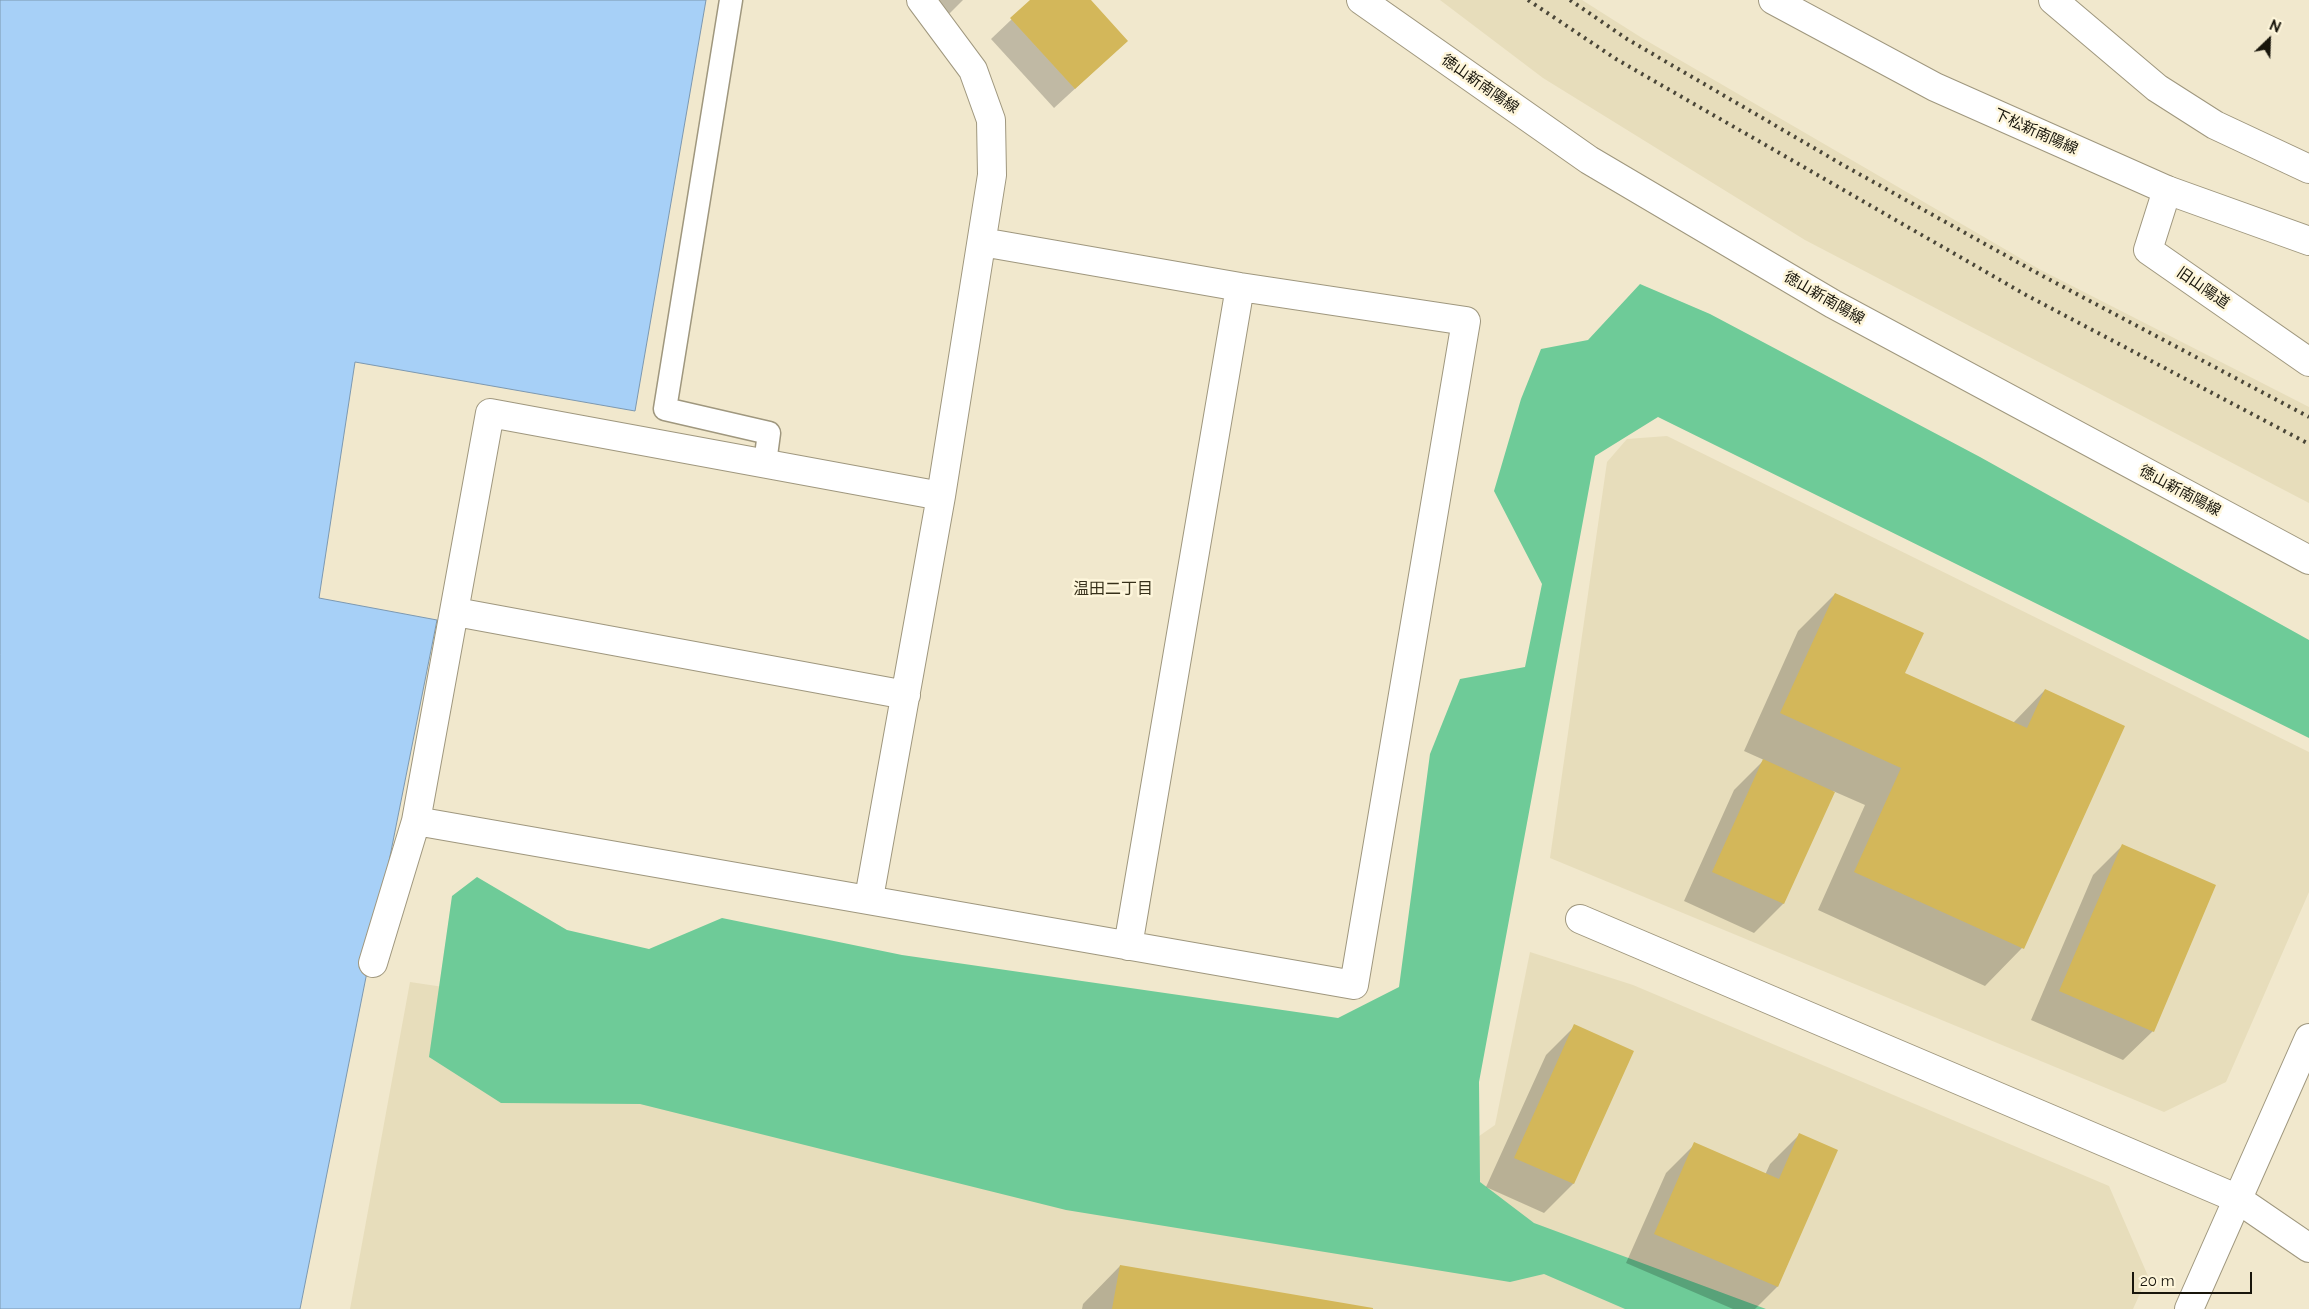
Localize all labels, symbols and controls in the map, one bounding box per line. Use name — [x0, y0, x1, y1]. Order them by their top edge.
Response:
north arrow — [2244, 15, 2294, 65]
text: N — [2267, 17, 2283, 36]
street label: 徳山新南陽線 — [1438, 51, 1522, 117]
street label: 下松新南陽線 — [1991, 105, 2081, 159]
street label: 旧山陽道 — [2173, 263, 2233, 313]
street label: 徳山新南陽線 — [1781, 268, 1867, 328]
street label: 徳山新南陽線 — [2136, 462, 2224, 520]
district label: 温田二丁目 — [1073, 579, 1153, 599]
scale bar — [2134, 1262, 2254, 1294]
text: 20 m — [2140, 1272, 2175, 1290]

